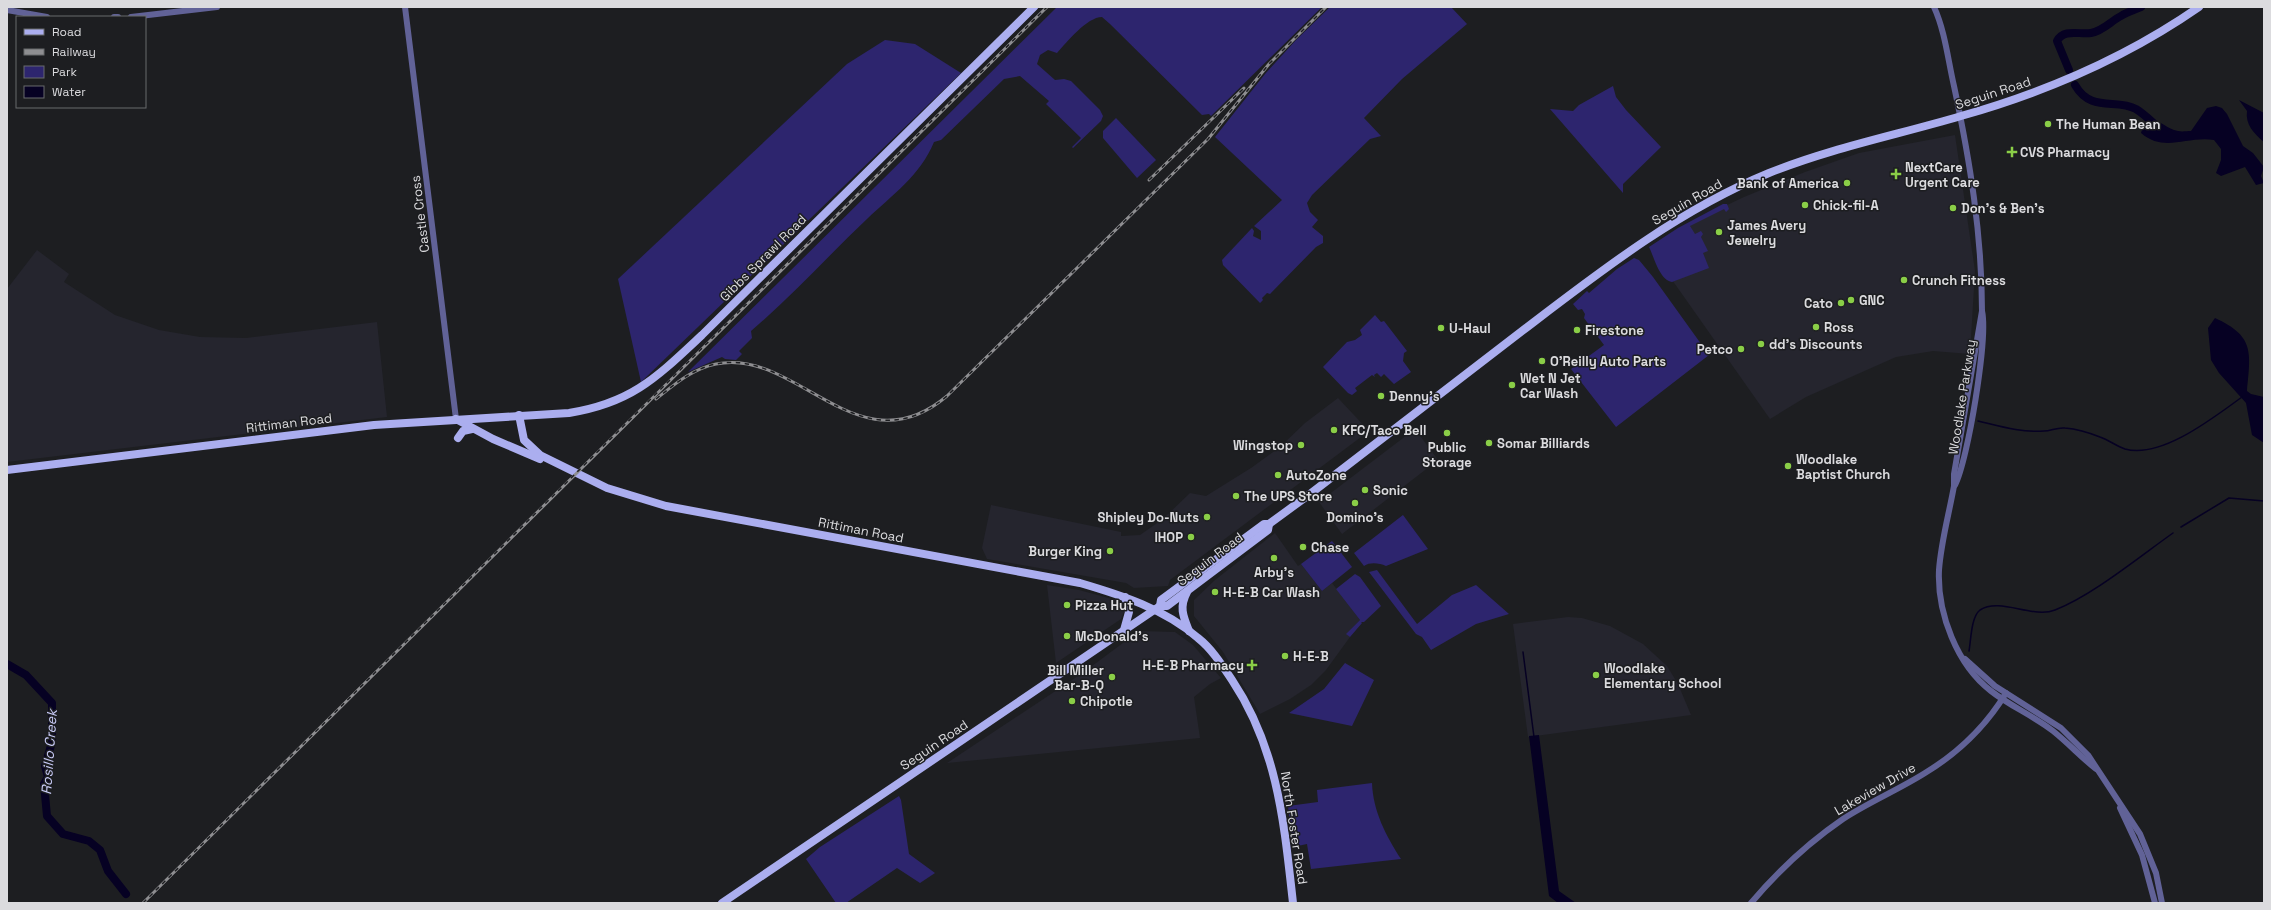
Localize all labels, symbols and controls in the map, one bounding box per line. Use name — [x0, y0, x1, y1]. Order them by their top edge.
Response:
legend — [16, 16, 146, 108]
text: Road — [52, 24, 81, 40]
text: Railway — [52, 44, 96, 60]
text: Park — [52, 64, 77, 80]
street label: Seguin Road — [1953, 73, 2033, 113]
text: Water — [52, 84, 86, 100]
place label: The Human Bean — [2056, 116, 2161, 133]
marker: The Human Bean — [2043, 119, 2053, 129]
place label: CVS Pharmacy — [2020, 144, 2110, 161]
marker: CVS Pharmacy — [2007, 147, 2017, 157]
place label: NextCare Urgent Care — [1905, 159, 1980, 191]
marker: NextCare Urgent Care — [1890, 168, 1902, 180]
street label: Castle Cross — [407, 174, 433, 253]
street label: Seguin Road — [1649, 175, 1725, 229]
place label: Bank of America — [1737, 175, 1839, 192]
marker: Bank of America — [1842, 178, 1852, 188]
place label: Chick-fil-A — [1813, 197, 1879, 214]
marker: Chick-fil-A — [1800, 200, 1810, 210]
place label: Don's & Ben's — [1961, 200, 2045, 217]
marker: Don's & Ben's — [1948, 203, 1958, 213]
street label: Gibbs Sprawl Road — [716, 211, 810, 305]
place label: James Avery Jewelry — [1727, 217, 1806, 249]
marker: James Avery Jewelry — [1714, 227, 1724, 237]
place label: Crunch Fitness — [1912, 272, 2006, 289]
marker: Crunch Fitness — [1899, 275, 1909, 285]
place label: GNC — [1859, 292, 1885, 309]
place label: Cato — [1804, 295, 1833, 312]
marker: GNC — [1846, 295, 1856, 305]
marker: Cato — [1836, 298, 1846, 308]
place label: Ross — [1824, 319, 1854, 336]
place label: U-Haul — [1449, 320, 1491, 337]
place label: Firestone — [1585, 322, 1644, 339]
marker: Ross — [1811, 322, 1821, 332]
marker: U-Haul — [1436, 323, 1446, 333]
marker: Firestone — [1572, 325, 1582, 335]
place label: dd's Discounts — [1769, 336, 1863, 353]
street label: Woodlake Parkway — [1944, 338, 1980, 456]
marker: dd's Discounts — [1756, 339, 1766, 349]
place label: Petco — [1697, 341, 1733, 358]
marker: Petco — [1736, 344, 1746, 354]
place label: O'Reilly Auto Parts — [1550, 353, 1666, 370]
marker: O'Reilly Auto Parts — [1537, 356, 1547, 366]
place label: Wet N Jet Car Wash — [1520, 370, 1581, 402]
marker: Wet N Jet Car Wash — [1507, 380, 1517, 390]
place label: Denny's — [1389, 388, 1440, 405]
marker: Denny's — [1376, 391, 1386, 401]
street label: Rittiman Road — [245, 409, 333, 437]
place label: KFC/Taco Bell — [1342, 422, 1427, 439]
marker: KFC/Taco Bell — [1329, 425, 1339, 435]
marker: Public Storage — [1442, 428, 1452, 438]
place label: Somar Billiards — [1497, 435, 1590, 452]
place label: Wingstop — [1233, 437, 1293, 454]
marker: Somar Billiards — [1484, 438, 1494, 448]
place label: Public Storage — [1422, 439, 1472, 471]
marker: Wingstop — [1296, 440, 1306, 450]
place label: Woodlake Baptist Church — [1796, 451, 1890, 483]
marker: Woodlake Baptist Church — [1783, 461, 1793, 471]
place label: AutoZone — [1286, 467, 1347, 484]
marker: AutoZone — [1273, 470, 1283, 480]
place label: Sonic — [1373, 482, 1408, 499]
marker: Sonic — [1360, 485, 1370, 495]
place label: The UPS Store — [1244, 488, 1332, 505]
marker: The UPS Store — [1231, 491, 1241, 501]
marker: Domino's — [1350, 498, 1360, 508]
place label: Shipley Do-Nuts — [1097, 509, 1199, 526]
place label: Domino's — [1326, 509, 1384, 526]
marker: Shipley Do-Nuts — [1202, 512, 1212, 522]
street label: Rittiman Road — [817, 513, 905, 547]
place label: IHOP — [1154, 529, 1183, 546]
street label: Seguin Road — [1174, 529, 1246, 589]
marker: IHOP — [1186, 532, 1196, 542]
place label: Chase — [1311, 539, 1349, 556]
marker: Chase — [1298, 542, 1308, 552]
place label: Burger King — [1028, 543, 1102, 560]
marker: Burger King — [1105, 546, 1115, 556]
marker: Arby's — [1269, 553, 1279, 563]
place label: Arby's — [1254, 564, 1294, 581]
place label: H-E-B Car Wash — [1223, 584, 1320, 601]
marker: H-E-B Car Wash — [1210, 587, 1220, 597]
place label: Pizza Hut — [1075, 597, 1133, 614]
marker: Pizza Hut — [1062, 600, 1072, 610]
place label: McDonald's — [1075, 628, 1149, 645]
marker: McDonald's — [1062, 631, 1072, 641]
place label: H-E-B — [1293, 648, 1329, 665]
marker: H-E-B — [1280, 651, 1290, 661]
place label: H-E-B Pharmacy — [1142, 657, 1244, 674]
marker: H-E-B Pharmacy — [1247, 660, 1257, 670]
place label: Woodlake Elementary School — [1604, 660, 1721, 692]
place label: Bill Miller Bar-B-Q — [1047, 662, 1104, 694]
marker: Woodlake Elementary School — [1591, 670, 1601, 680]
marker: Bill Miller Bar-B-Q — [1107, 672, 1117, 682]
place label: Chipotle — [1080, 693, 1133, 710]
marker: Chipotle — [1067, 696, 1077, 706]
water label: Rosillo Creek — [37, 707, 61, 795]
street label: Seguin Road — [897, 716, 971, 774]
street label: Lakeview Drive — [1831, 759, 1919, 819]
street label: North Foster Road — [1277, 770, 1311, 886]

